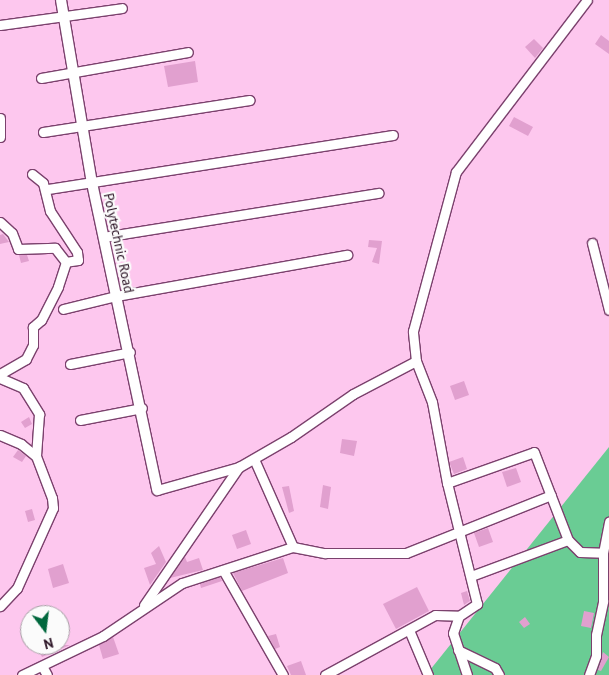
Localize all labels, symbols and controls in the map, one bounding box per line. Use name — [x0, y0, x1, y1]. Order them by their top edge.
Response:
street label: Polytechnic Road — [100, 191, 138, 295]
north arrow — [20, 605, 70, 655]
text: N — [42, 634, 55, 653]

